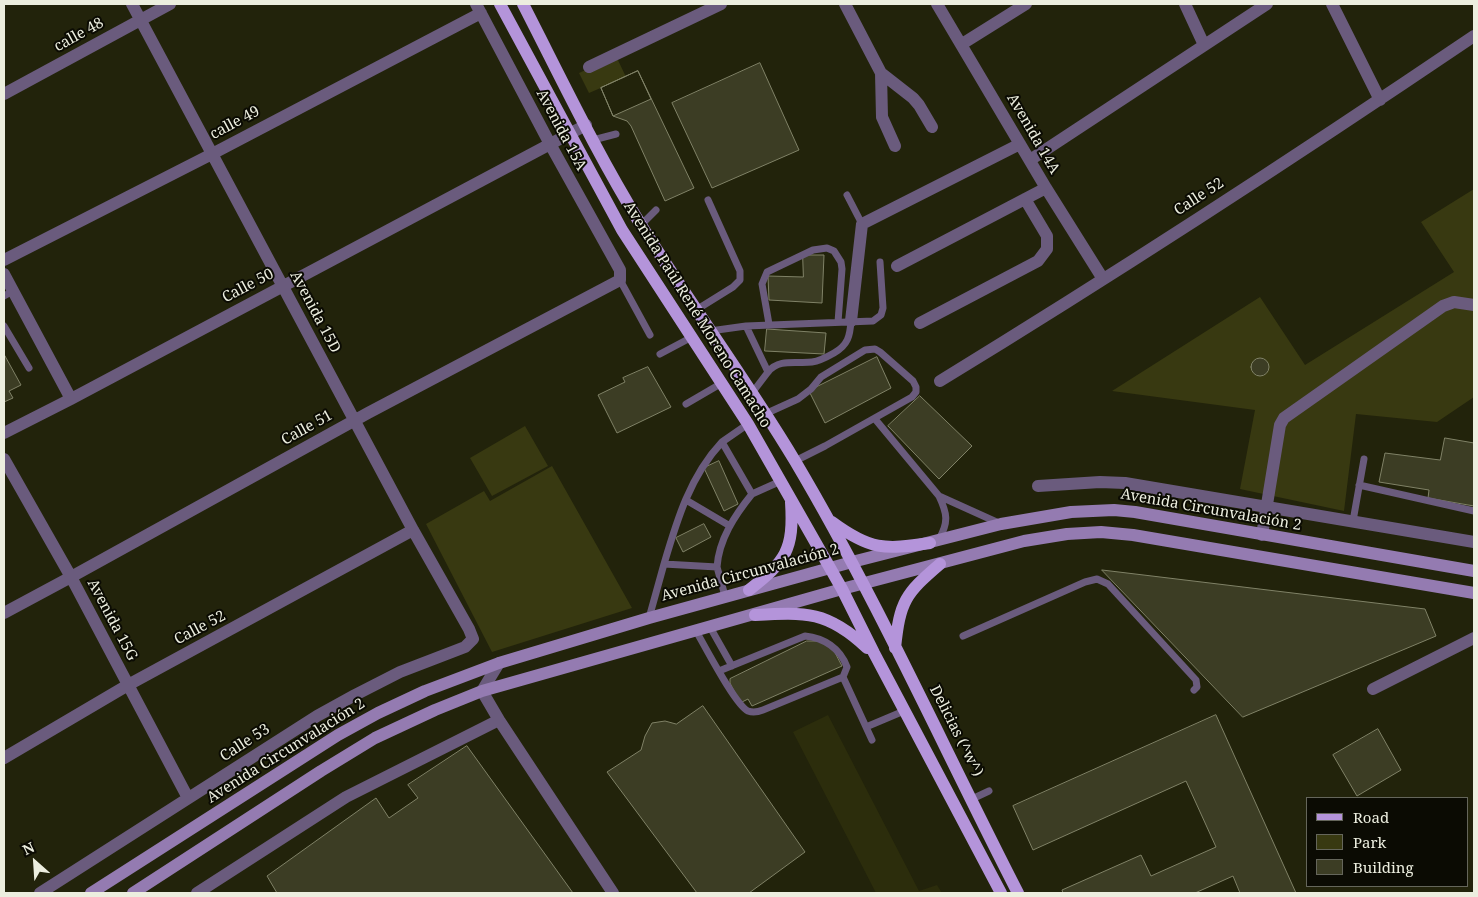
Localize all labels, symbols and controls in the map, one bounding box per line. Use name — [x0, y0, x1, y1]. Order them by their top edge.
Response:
street label: calle 48 — [51, 14, 107, 56]
street label: Avenida 15A — [532, 86, 590, 174]
street label: Avenida 14A — [1003, 91, 1063, 177]
street label: calle 49 — [207, 102, 263, 144]
street label: Calle 52 — [1171, 174, 1227, 220]
street label: Avenida Paúl René Moreno Camacho — [620, 199, 774, 431]
street label: Calle 50 — [219, 265, 277, 307]
street label: Avenida 15D — [286, 268, 344, 356]
street label: Calle 51 — [278, 407, 336, 449]
street label: Avenida Circunvalación 2 — [1119, 485, 1303, 535]
street label: Avenida Circunvalación 2 — [659, 541, 841, 605]
street label: Avenida 15G — [83, 576, 141, 664]
street label: Calle 52 — [171, 607, 229, 649]
street label: Delicias (^w^) — [925, 682, 987, 780]
street label: Avenida Circunvalación 2 — [204, 695, 368, 807]
street label: Calle 53 — [217, 720, 273, 766]
legend — [1306, 797, 1468, 887]
text: Road — [1353, 807, 1389, 827]
text: Park — [1353, 832, 1386, 852]
north arrow — [10, 837, 60, 887]
text: N — [19, 837, 37, 859]
text: Building — [1353, 857, 1414, 877]

